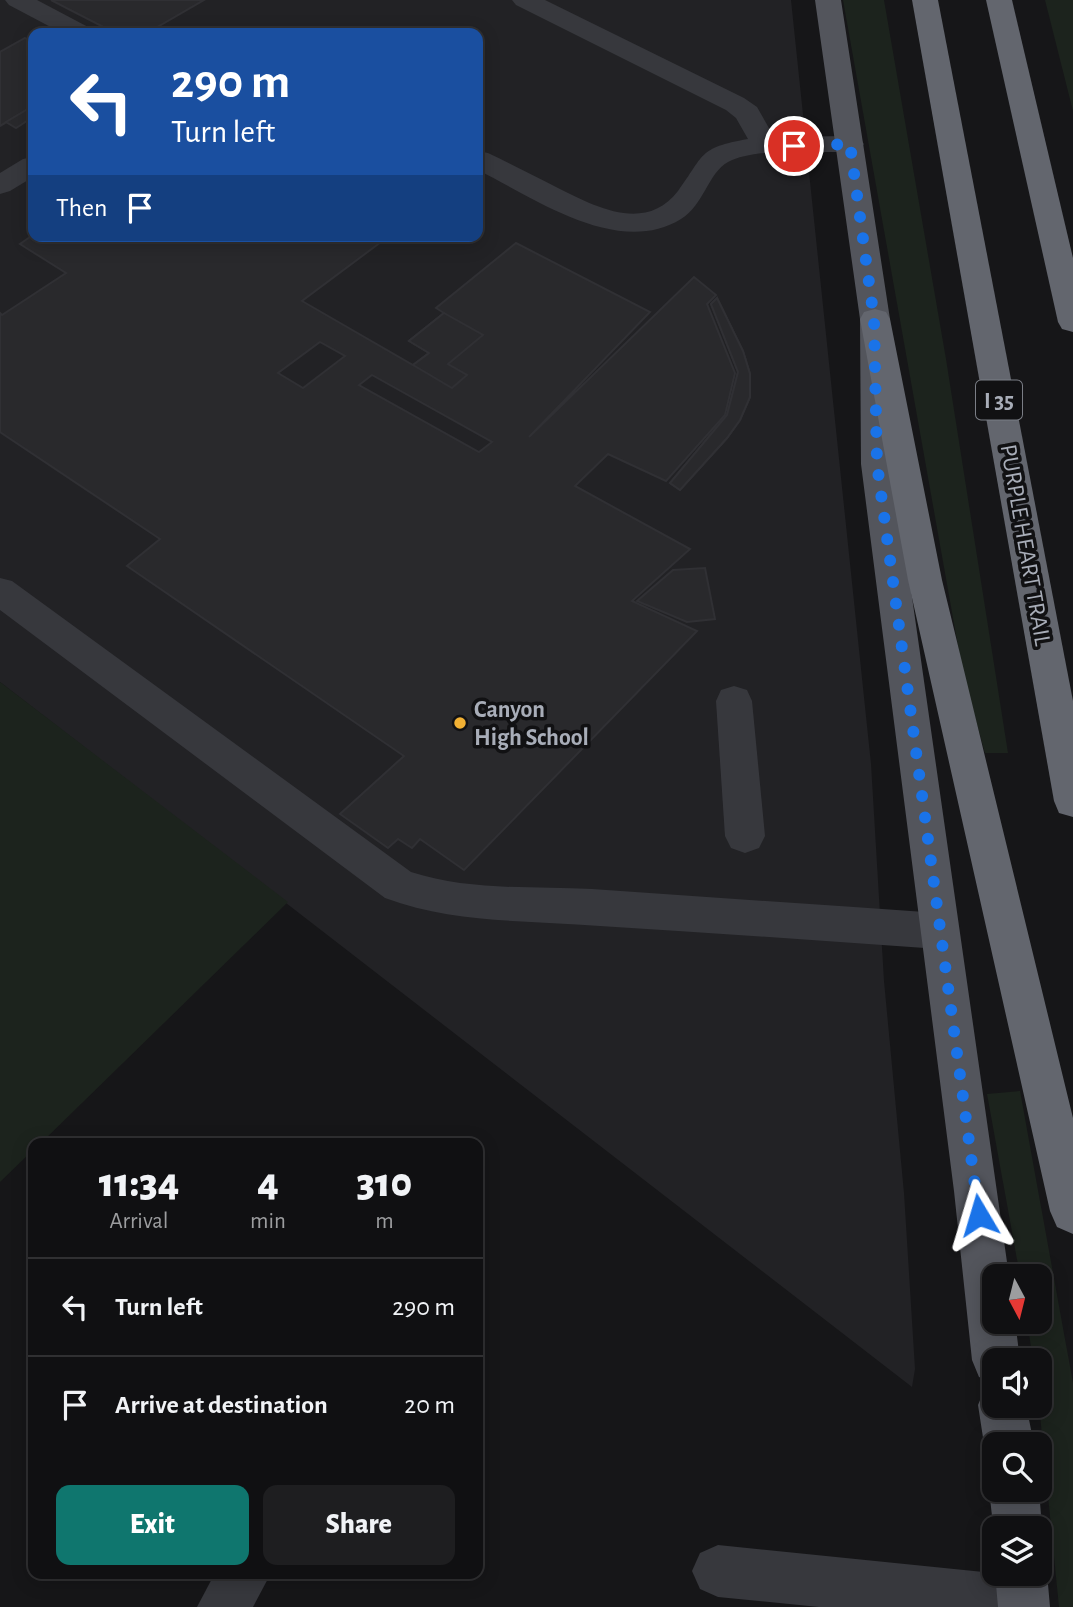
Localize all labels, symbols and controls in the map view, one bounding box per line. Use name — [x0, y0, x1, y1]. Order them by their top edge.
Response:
icon: left — [56, 56, 147, 147]
text: 290 m — [171, 58, 290, 107]
text: Turn left — [171, 116, 275, 148]
pin — [764, 116, 824, 176]
icon: arrive — [775, 127, 813, 165]
icon: arrive — [121, 189, 159, 227]
text: Then — [56, 195, 107, 221]
road number: I 35 — [976, 380, 1022, 420]
street label: PURPLE HEART TRAIL — [995, 443, 1055, 648]
place label: Canyon High School — [474, 698, 589, 750]
marker: Canyon High School — [452, 715, 468, 731]
text: 11:34 — [99, 1162, 179, 1204]
text: 4 — [257, 1162, 279, 1204]
text: 310 — [357, 1162, 412, 1204]
position arrow — [942, 1178, 1016, 1252]
text: Arrival — [109, 1210, 169, 1233]
text: min — [250, 1210, 286, 1233]
text: m — [375, 1210, 394, 1233]
north arrow — [982, 1264, 1052, 1334]
map controls — [982, 1264, 1052, 1586]
icon: left — [56, 1288, 94, 1326]
text: Turn left — [115, 1294, 203, 1320]
text: 290 m — [392, 1294, 455, 1320]
button: sound — [982, 1348, 1052, 1418]
icon: arrive — [56, 1386, 94, 1424]
text: Arrive at destination — [115, 1392, 328, 1418]
text: 20 m — [404, 1392, 455, 1418]
button: search — [982, 1432, 1052, 1502]
button: Exit — [56, 1485, 249, 1565]
button: Share — [263, 1485, 455, 1565]
button: layers — [982, 1516, 1052, 1586]

